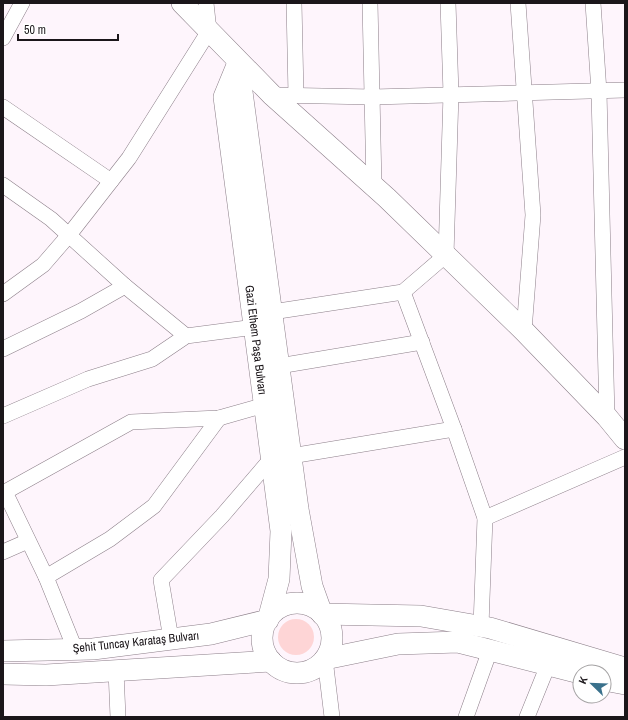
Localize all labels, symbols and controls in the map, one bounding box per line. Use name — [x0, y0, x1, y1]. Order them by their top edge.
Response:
scale bar — [18, 16, 118, 42]
text: 50 m — [24, 22, 46, 38]
street label: Gazi Ethem Paşa Bulvarı — [241, 284, 271, 396]
street label: Şehit Tuncay Karataş Bulvarı — [72, 627, 200, 657]
north arrow — [572, 664, 612, 704]
text: K — [575, 674, 591, 686]

